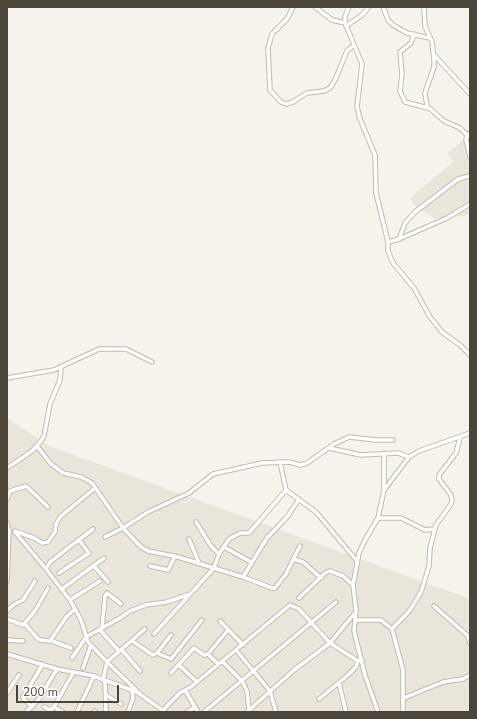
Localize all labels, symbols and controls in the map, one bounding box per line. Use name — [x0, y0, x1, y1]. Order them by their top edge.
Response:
scale bar — [18, 677, 121, 703]
text: 200 m — [23, 684, 58, 700]

